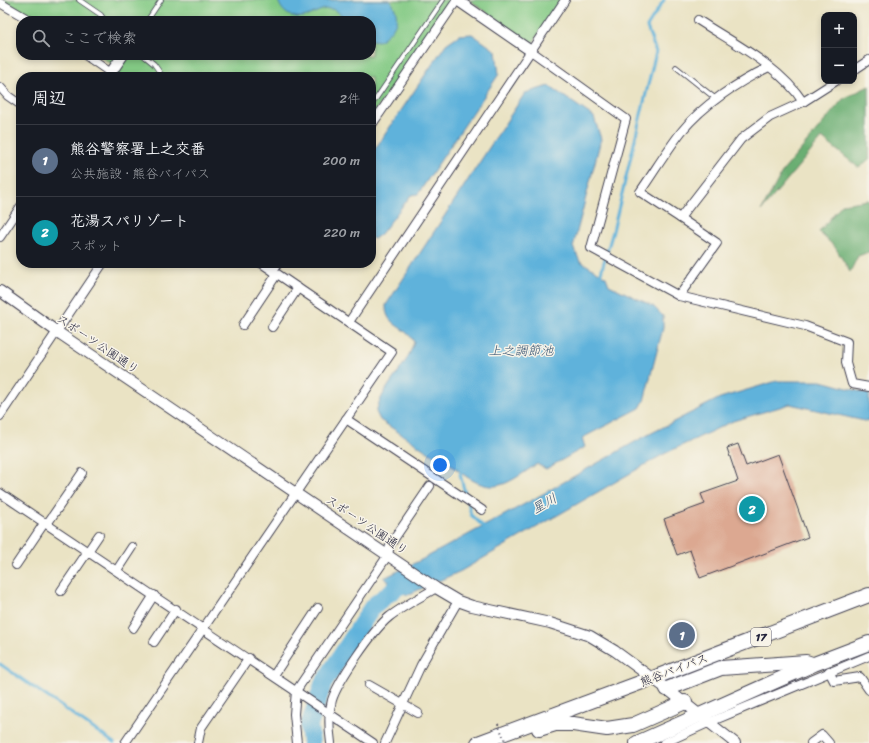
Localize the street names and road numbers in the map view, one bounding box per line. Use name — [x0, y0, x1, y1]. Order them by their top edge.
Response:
street label: スポーツ公園通り — [52, 308, 144, 380]
street label: スポーツ公園通り — [321, 489, 413, 561]
road number: 17 — [751, 628, 771, 646]
street label: 熊谷バイパス — [637, 647, 711, 693]

